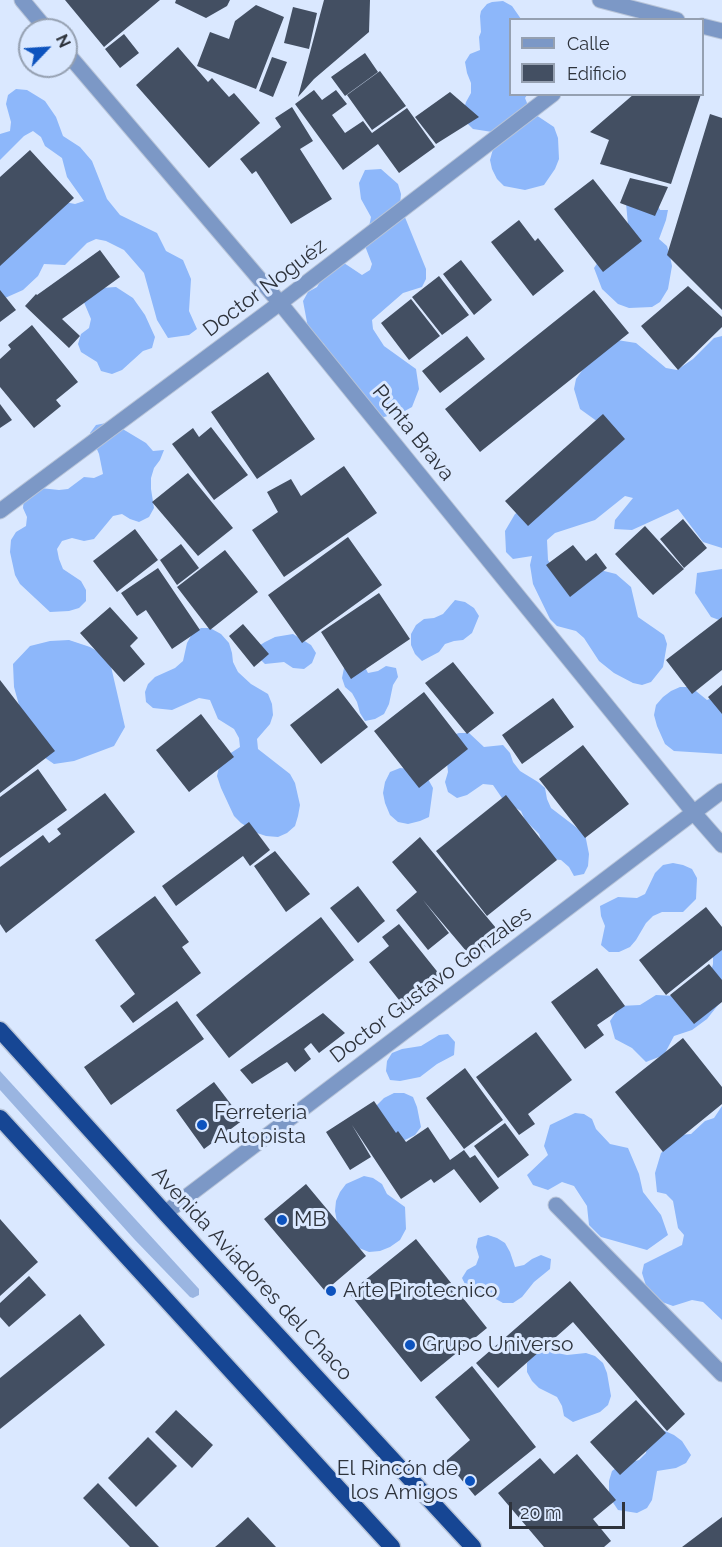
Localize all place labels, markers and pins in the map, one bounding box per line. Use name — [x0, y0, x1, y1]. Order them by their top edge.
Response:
place label: Ferreteria Autopista — [214, 1100, 307, 1150]
marker: Ferreteria Autopista — [195, 1118, 209, 1132]
place label: MB — [294, 1207, 326, 1233]
marker: MB — [275, 1213, 289, 1227]
place label: Arte Pirotecnico — [343, 1278, 498, 1304]
marker: Arte Pirotecnico — [324, 1284, 338, 1298]
place label: Grupo Universo — [422, 1332, 573, 1358]
marker: Grupo Universo — [403, 1338, 417, 1352]
place label: El Rincón de los Amigos — [337, 1456, 458, 1506]
marker: El Rincón de los Amigos — [463, 1474, 477, 1488]

